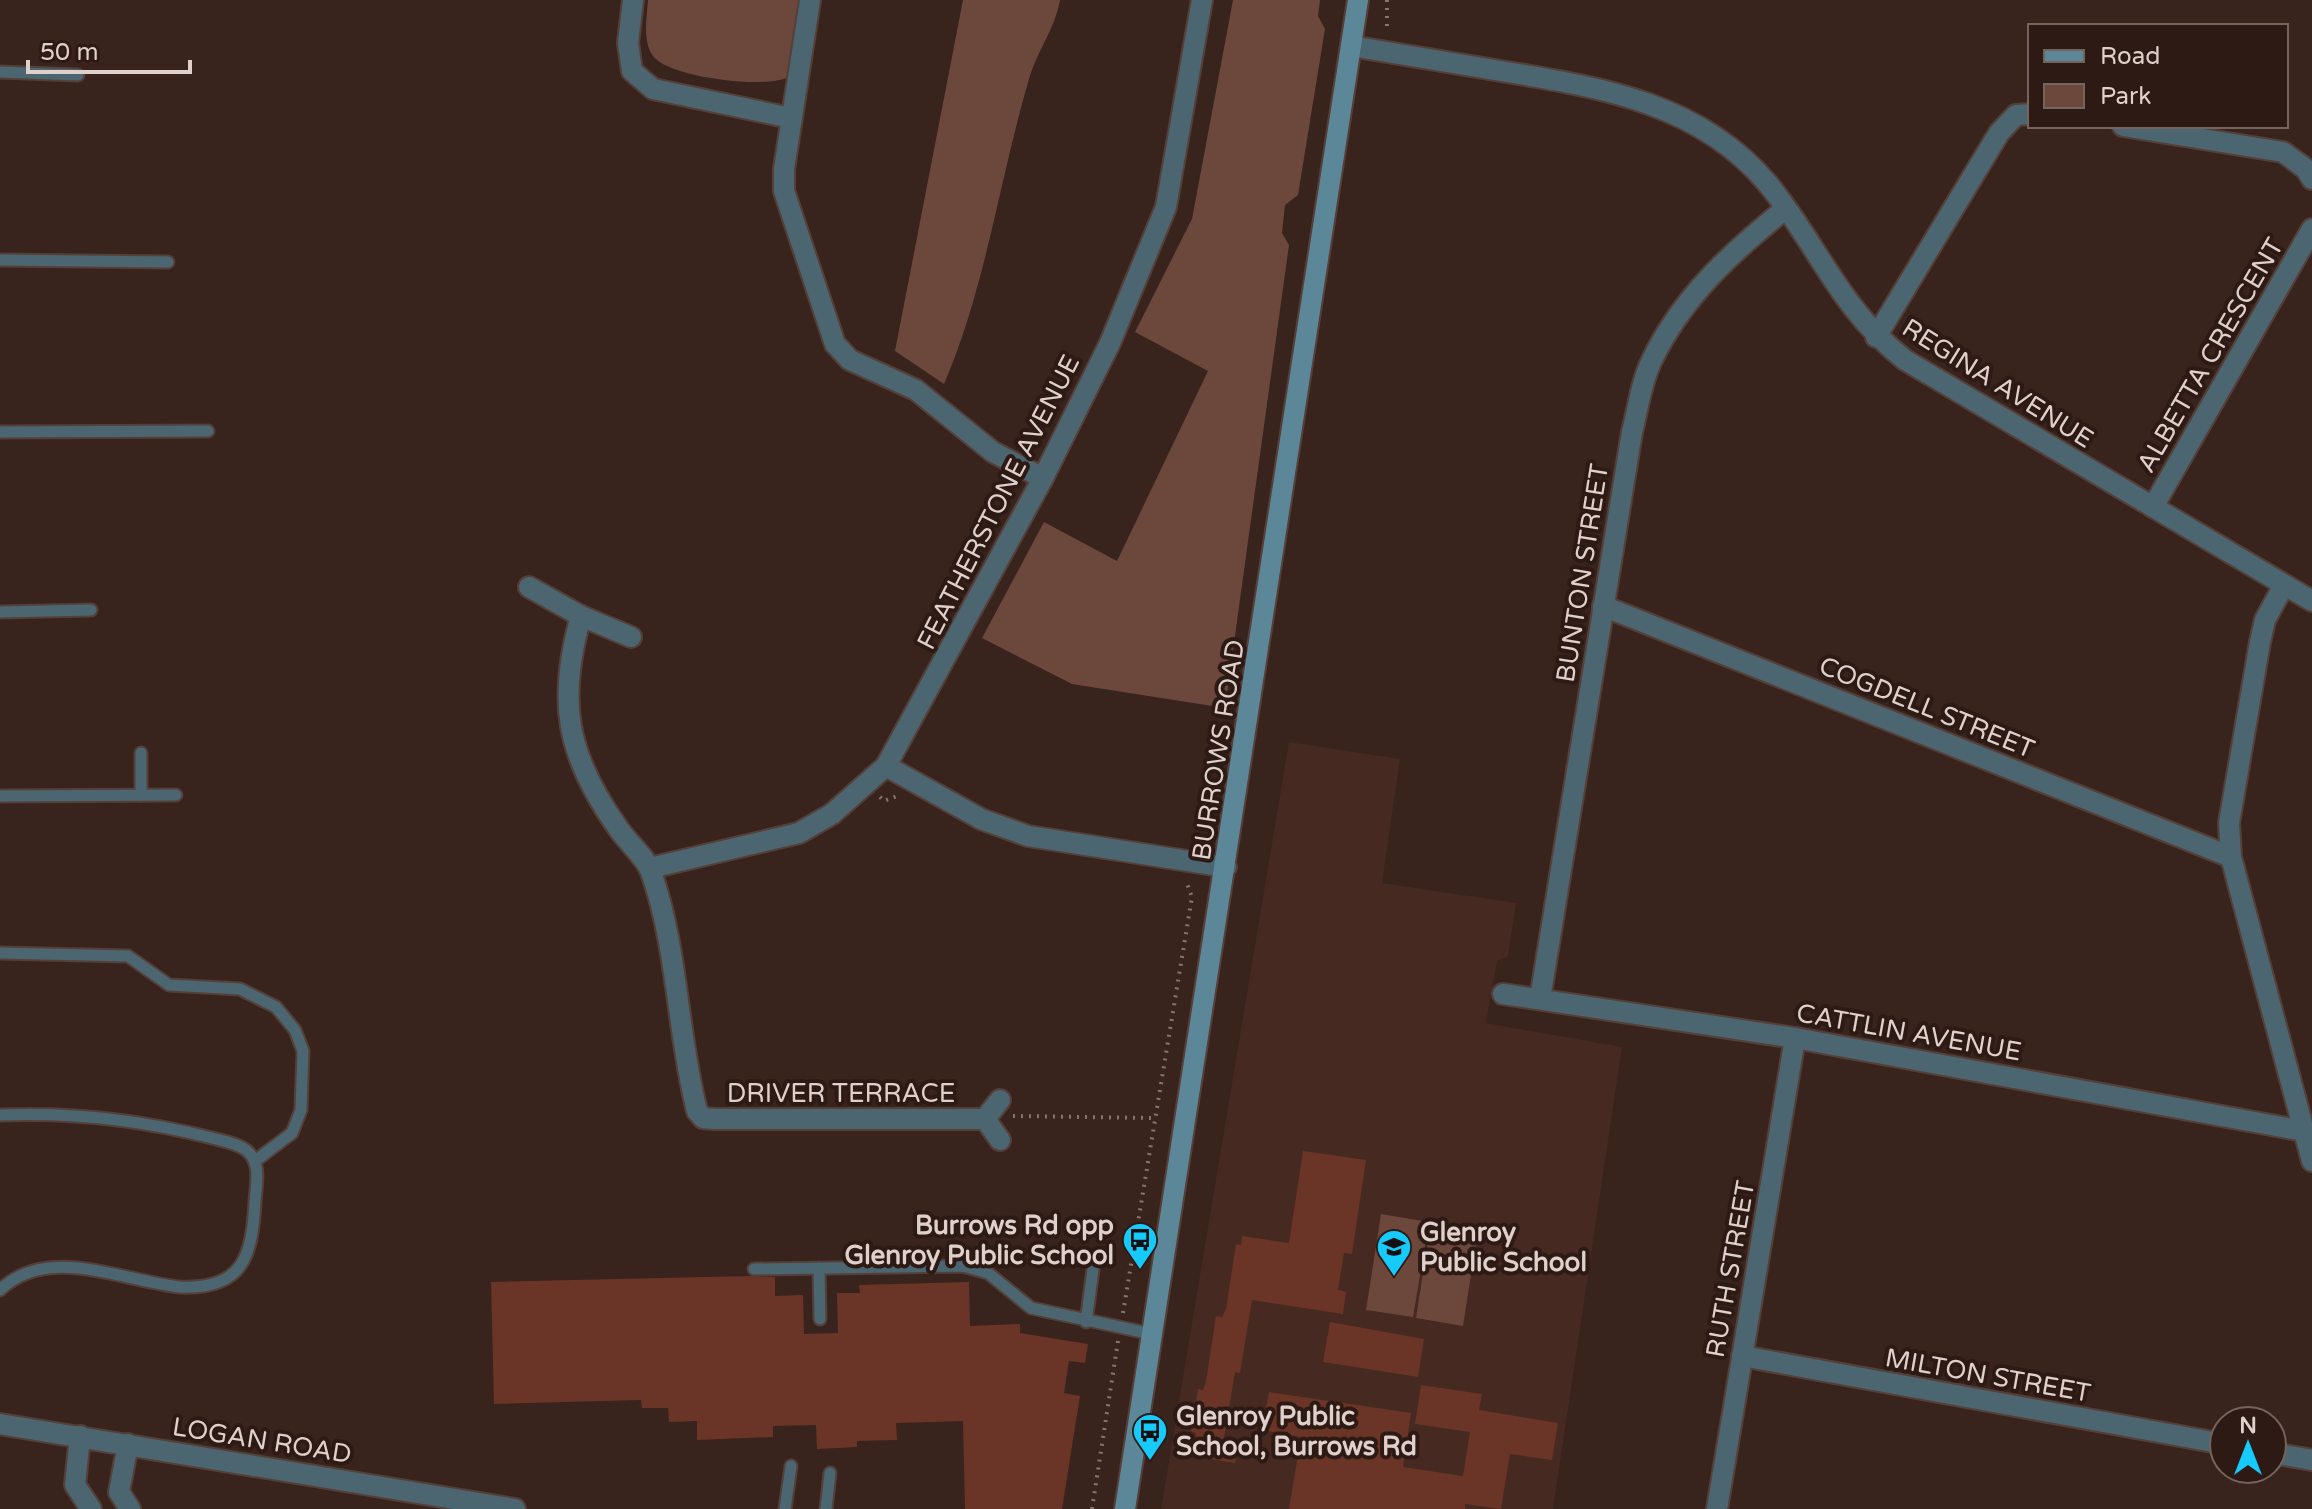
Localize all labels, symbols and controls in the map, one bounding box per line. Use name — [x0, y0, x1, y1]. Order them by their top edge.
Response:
scale bar — [28, 24, 190, 74]
legend — [2028, 24, 2288, 128]
text: 50 m — [40, 38, 98, 67]
text: Road — [2100, 42, 2160, 71]
text: Park — [2100, 82, 2151, 111]
street label: ALBETTA CRESCENT — [2131, 232, 2290, 478]
street label: REGINA AVENUE — [1897, 312, 2099, 455]
street label: FEATHERSTONE AVENUE — [911, 350, 1086, 655]
street label: BUNTON STREET — [1550, 461, 1615, 685]
street label: BURROWS ROAD — [1186, 637, 1251, 863]
street label: COGDELL STREET — [1815, 650, 2039, 765]
street label: CATTLIN AVENUE — [1794, 997, 2024, 1068]
street label: DRIVER TERRACE — [727, 1078, 955, 1109]
street label: RUTH STREET — [1700, 1178, 1761, 1360]
place label: Burrows Rd opp Glenroy Public School — [844, 1210, 1114, 1271]
place label: Glenroy Public School — [1420, 1217, 1587, 1278]
bus stop icon: Burrows Rd opp Glenroy Public School — [1121, 1221, 1159, 1271]
school or university icon: Glenroy Public School — [1375, 1228, 1413, 1278]
street label: MILTON STREET — [1883, 1342, 2093, 1409]
place label: Glenroy Public School, Burrows Rd — [1176, 1401, 1417, 1462]
north arrow — [2208, 1405, 2288, 1485]
street label: LOGAN ROAD — [170, 1411, 354, 1470]
bus stop icon: Glenroy Public School, Burrows Rd — [1131, 1412, 1169, 1462]
text: N — [2239, 1413, 2257, 1439]

